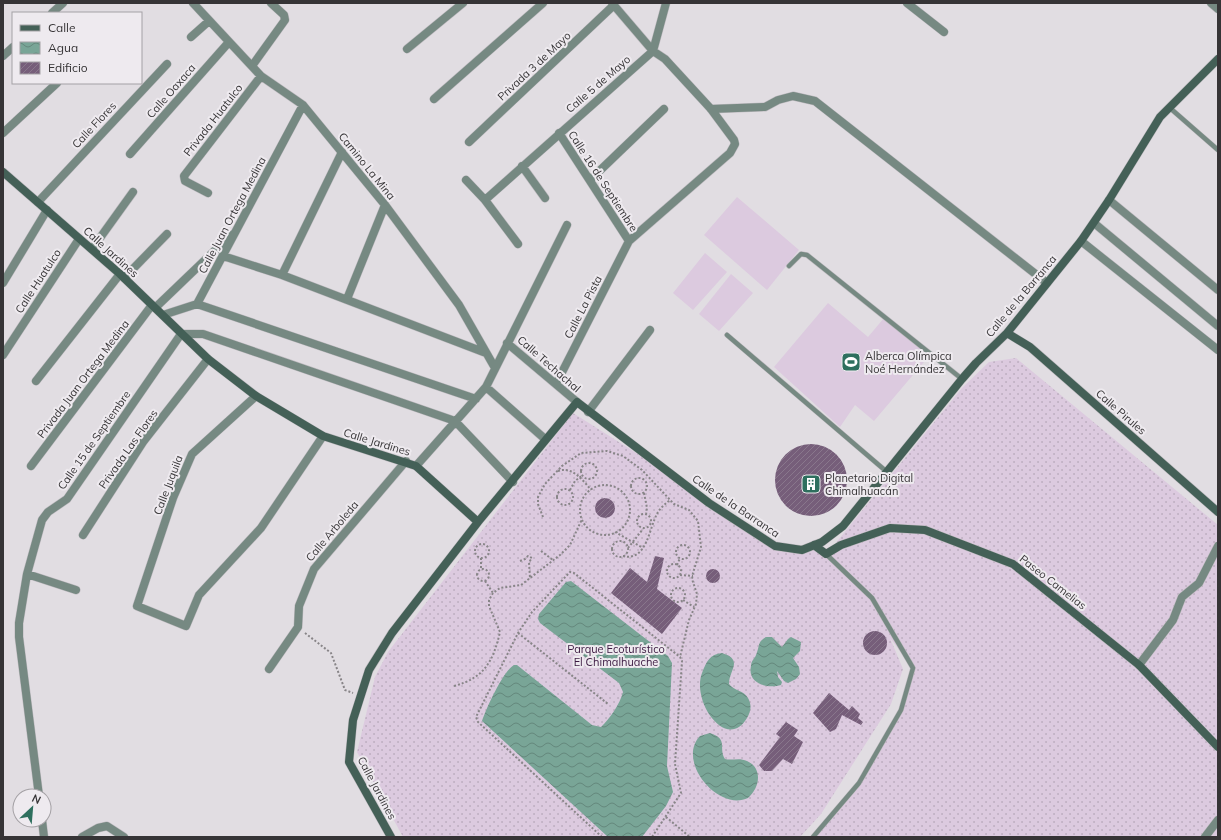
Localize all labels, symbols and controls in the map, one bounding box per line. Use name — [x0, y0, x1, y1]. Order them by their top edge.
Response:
legend — [12, 12, 142, 84]
text: Calle — [48, 20, 75, 35]
street label: Privada 3 de Mayo — [494, 28, 574, 104]
text: Agua — [48, 40, 78, 55]
street label: Calle 5 de Mayo — [563, 52, 633, 116]
text: Edificio — [48, 60, 88, 75]
street label: Calle Oaxaca — [144, 61, 198, 121]
street label: Privada Huatulco — [180, 81, 246, 159]
street label: Calle Flores — [69, 99, 119, 151]
street label: Calle 16 de Septiembre — [565, 128, 641, 234]
street label: Camino La Mina — [336, 130, 398, 202]
street label: Calle Juan Ortega Medina — [195, 154, 269, 276]
street label: Calle Jardines — [81, 224, 141, 280]
street label: Calle Huatulco — [12, 246, 64, 316]
street label: Calle de la Barranca — [983, 252, 1059, 340]
street label: Calle La Pista — [561, 273, 605, 341]
street label: Privada Juan Ortega Medina — [34, 317, 132, 441]
street label: Calle Techachal — [514, 333, 584, 395]
place label: Alberca Olímpica Noé Hernández — [865, 349, 952, 376]
sports icon: Alberca Olímpica Noé Hernández — [840, 351, 862, 373]
street label: Calle Pirules — [1093, 386, 1149, 438]
street label: Calle 15 de Septiembre — [55, 388, 133, 492]
street label: Privada Las Flores — [95, 407, 161, 491]
street label: Calle Jardines — [342, 425, 412, 459]
street label: Calle Juquila — [150, 453, 186, 517]
street label: Calle de la Barranca — [690, 471, 782, 541]
place label: Planetario Digital Chimalhuacán — [825, 471, 913, 498]
building icon: Planetario Digital Chimalhuacán — [800, 473, 822, 495]
street label: Calle Arboleda — [303, 498, 361, 564]
street label: Paseo Camelias — [1017, 552, 1089, 612]
park label: Parque Ecoturístico El Chimalhuache — [567, 642, 665, 669]
street label: Calle Jardines — [355, 754, 399, 822]
north arrow — [12, 788, 52, 828]
text: N — [30, 791, 43, 807]

